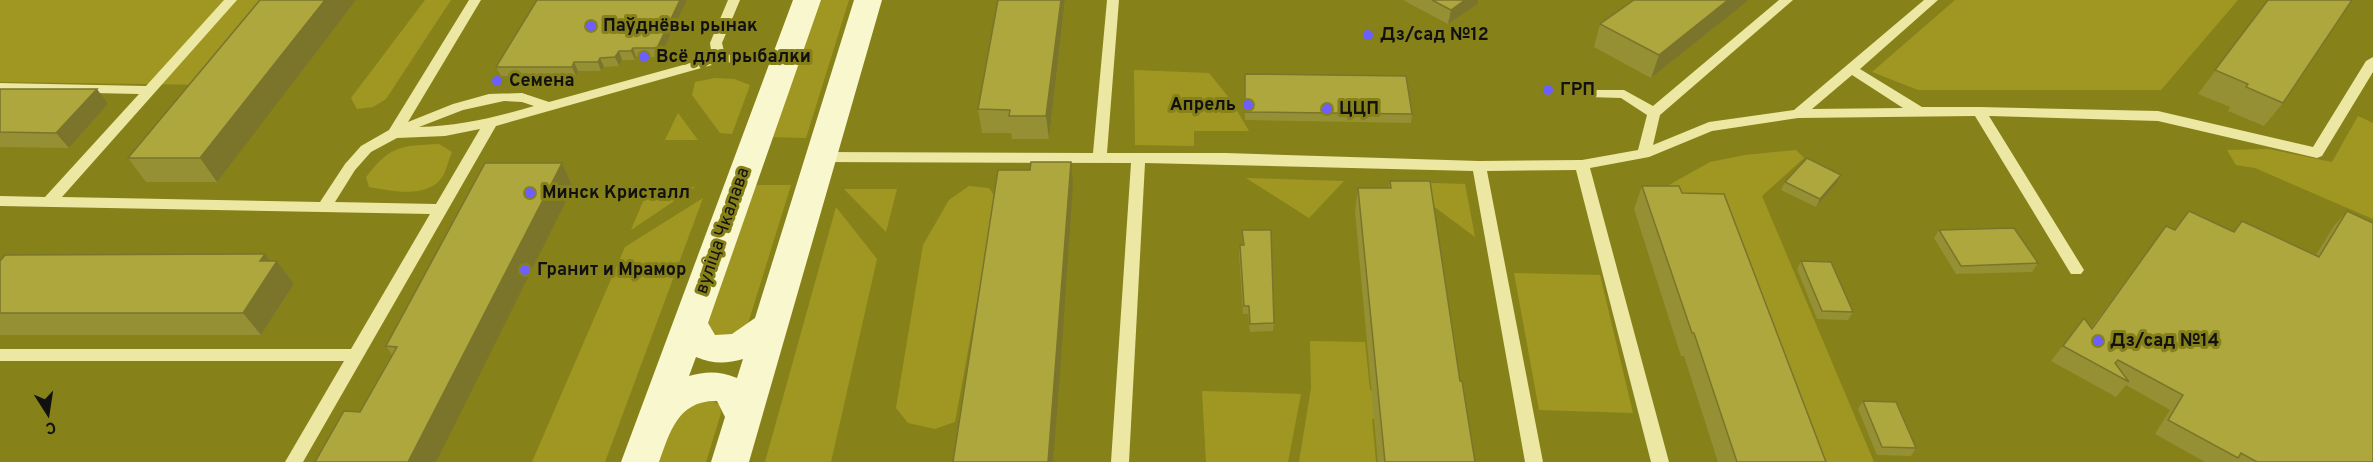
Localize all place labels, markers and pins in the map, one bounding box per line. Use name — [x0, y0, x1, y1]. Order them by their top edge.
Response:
place label: Паўднёвы рынак — [603, 15, 758, 38]
marker: Паўднёвы рынак — [584, 19, 598, 33]
place label: Дз/сад №12 — [1380, 24, 1489, 47]
marker: Дз/сад №12 — [1361, 28, 1375, 42]
place label: Всё для рыбалки — [656, 46, 811, 69]
marker: Всё для рыбалки — [637, 50, 651, 64]
place label: Семена — [509, 70, 575, 93]
marker: Семена — [490, 74, 504, 88]
place label: ГРП — [1560, 79, 1595, 102]
marker: ГРП — [1541, 83, 1555, 97]
place label: Апрель — [1170, 94, 1236, 117]
marker: Апрель — [1241, 98, 1255, 112]
place label: ЦЦП — [1339, 98, 1379, 121]
marker: ЦЦП — [1320, 102, 1334, 116]
place label: Минск Кристалл — [542, 182, 690, 205]
marker: Минск Кристалл — [523, 186, 537, 200]
place label: Гранит и Мрамор — [537, 259, 686, 282]
marker: Гранит и Мрамор — [518, 263, 532, 277]
place label: Дз/сад №14 — [2110, 330, 2219, 353]
marker: Дз/сад №14 — [2091, 334, 2105, 348]

